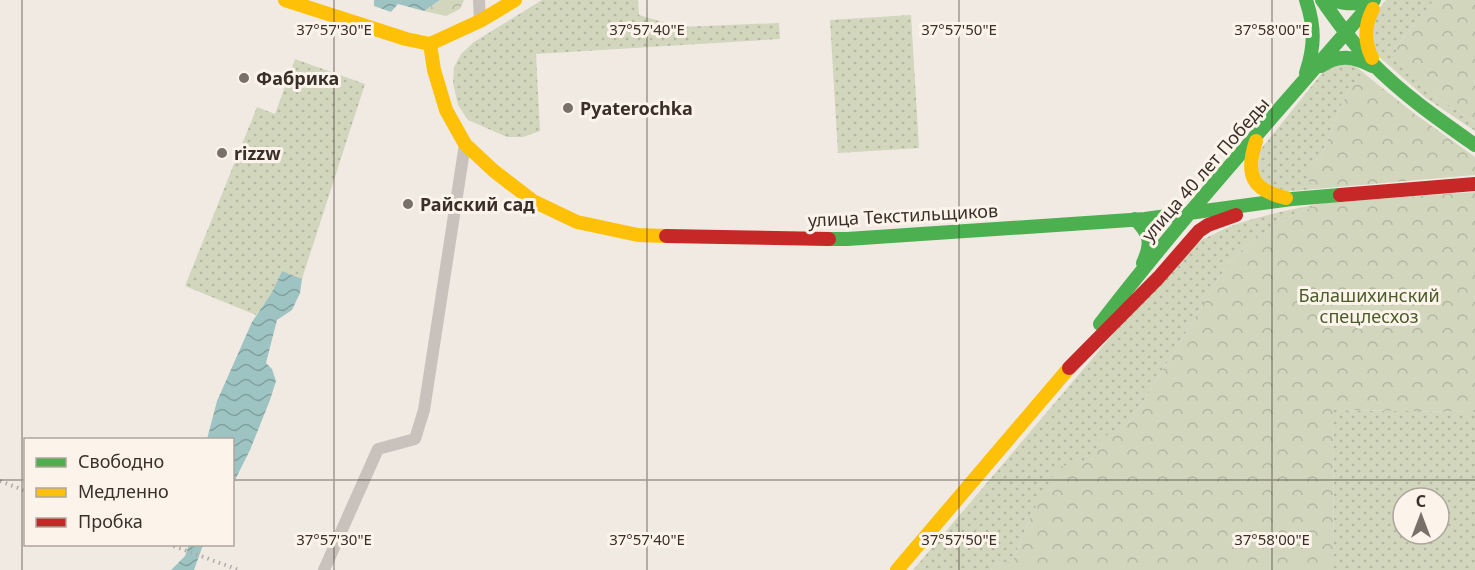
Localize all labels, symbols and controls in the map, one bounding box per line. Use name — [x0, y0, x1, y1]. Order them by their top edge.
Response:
text: 37°57'30"E — [296, 19, 372, 39]
text: 37°57'40"E — [609, 19, 685, 39]
text: 37°57'50"E — [921, 19, 997, 39]
text: 37°58'00"E — [1234, 19, 1310, 39]
place label: Фабрика — [256, 66, 339, 90]
marker: Фабрика — [237, 71, 251, 85]
street label: улица 40 лет Победы — [1136, 92, 1274, 246]
place label: Pyaterochka — [580, 96, 693, 120]
marker: Pyaterochka — [561, 101, 575, 115]
place label: rizzw — [234, 141, 281, 165]
marker: rizzw — [215, 146, 229, 160]
place label: Райский сад — [420, 192, 535, 216]
marker: Райский сад — [401, 197, 415, 211]
street label: улица Текстильщиков — [807, 198, 999, 232]
park label: Балашихинский спецлесхоз — [1298, 283, 1440, 328]
legend — [24, 438, 234, 546]
text: Свободно — [78, 449, 164, 473]
text: Медленно — [78, 479, 169, 503]
north arrow — [1391, 486, 1451, 546]
text: С — [1416, 490, 1426, 512]
text: Пробка — [78, 509, 143, 533]
text: 37°57'30"E — [296, 529, 372, 549]
text: 37°57'40"E — [609, 529, 685, 549]
text: 37°57'50"E — [921, 529, 997, 549]
text: 37°58'00"E — [1234, 529, 1310, 549]

